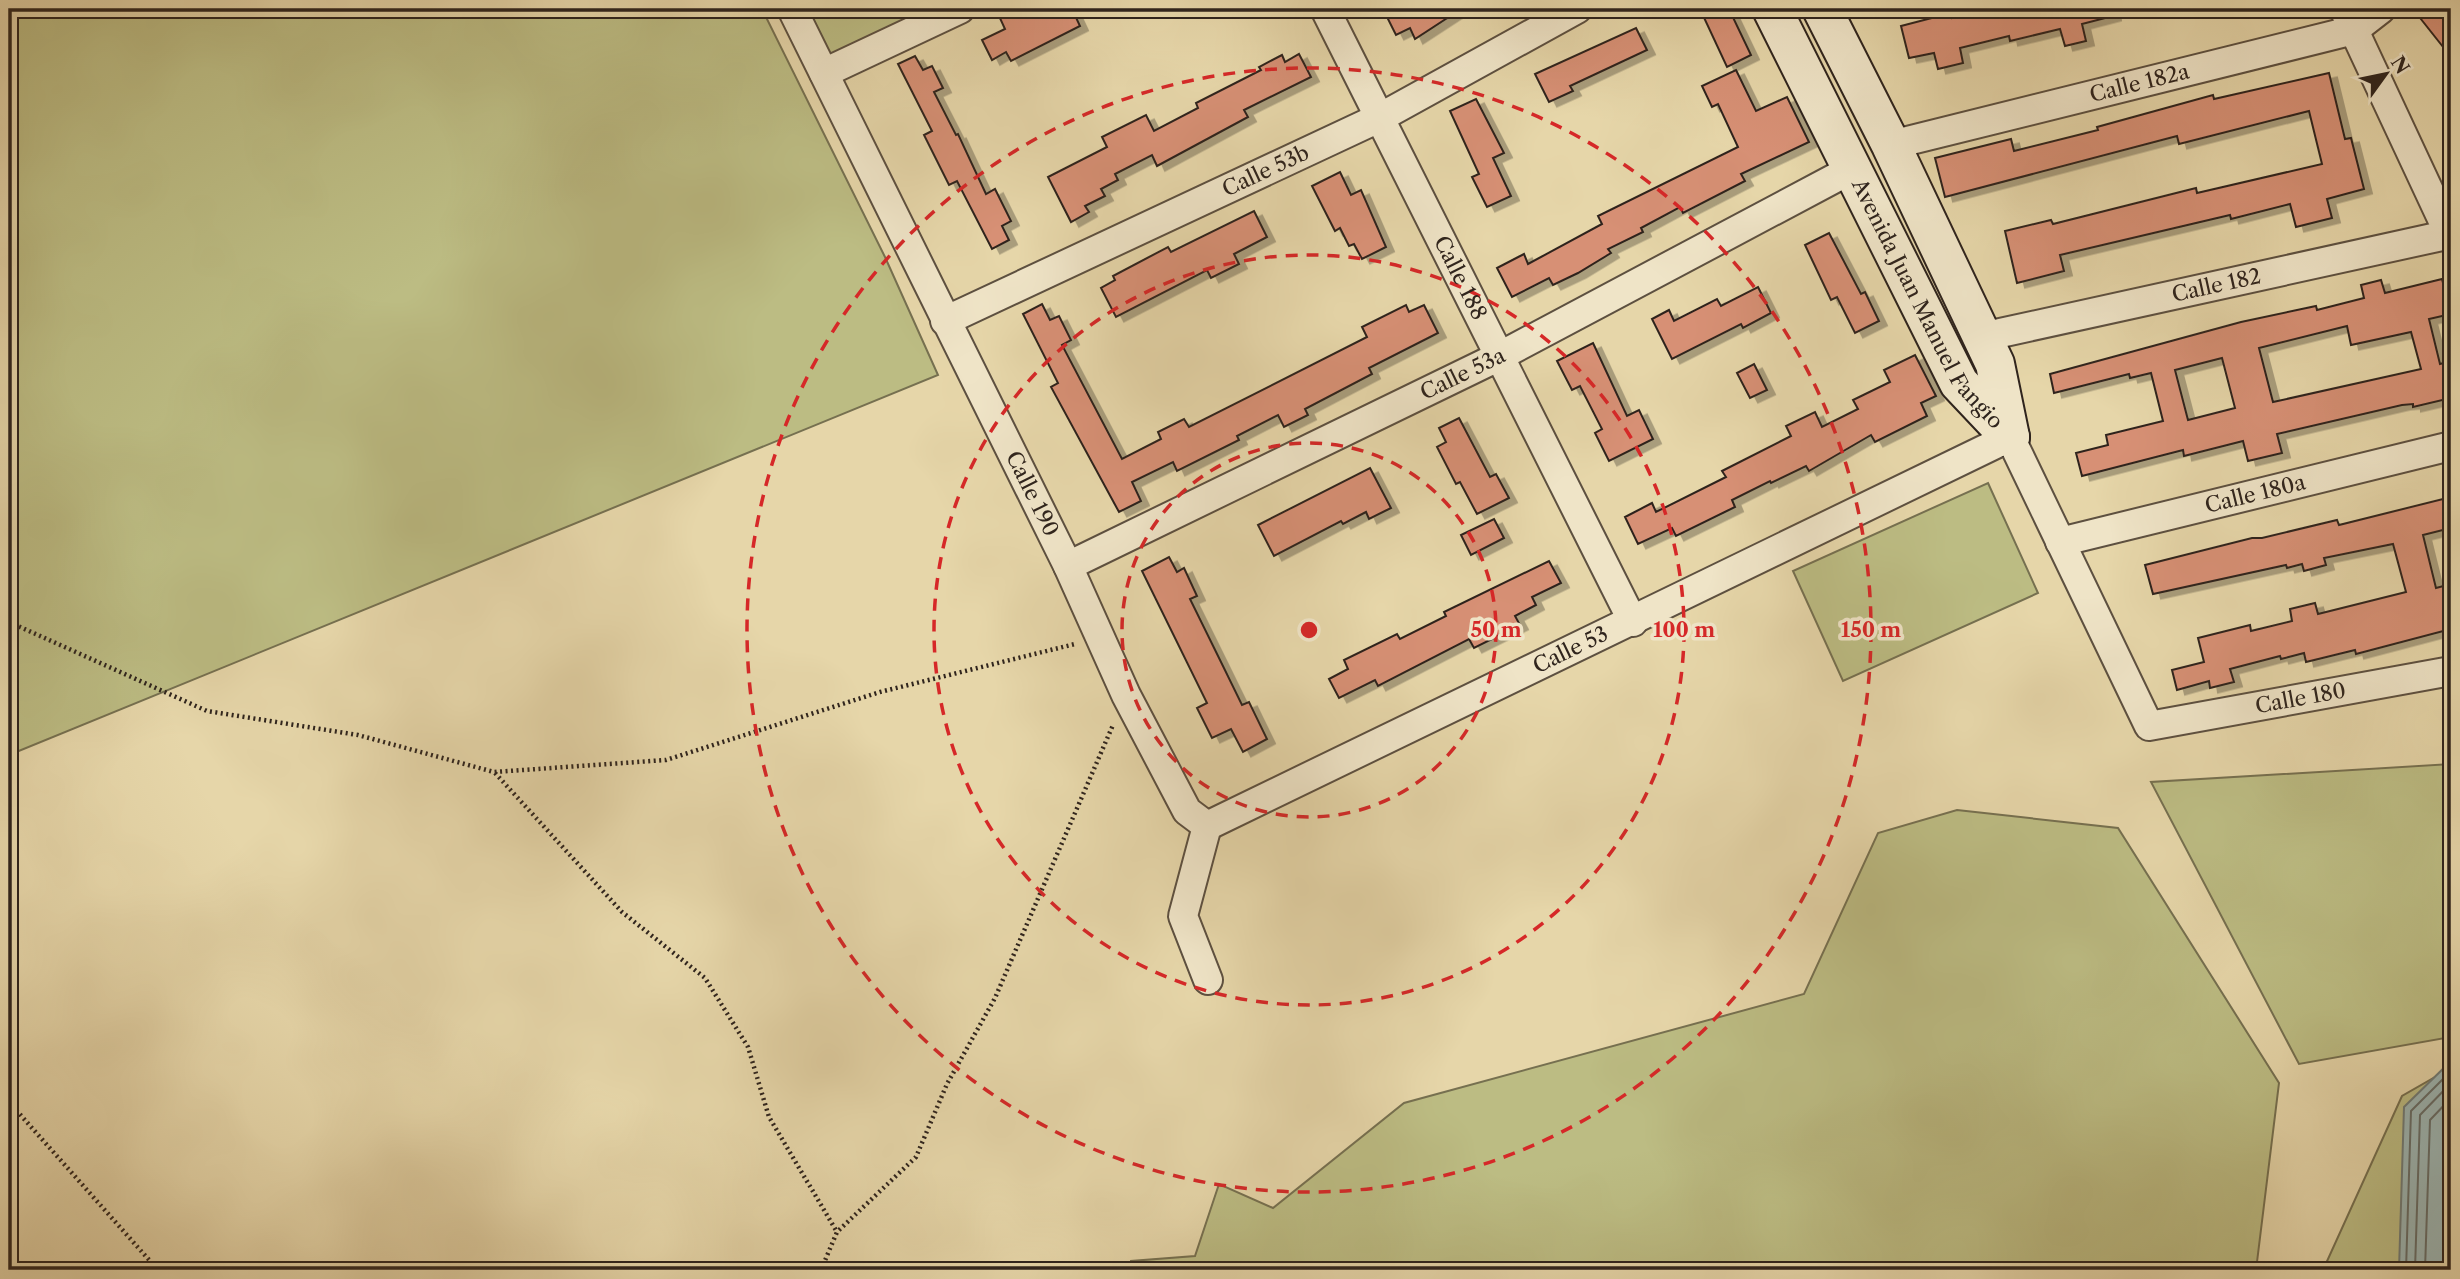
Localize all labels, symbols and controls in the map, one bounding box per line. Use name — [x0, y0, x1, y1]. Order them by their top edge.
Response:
north arrow — [2352, 38, 2422, 108]
text: N — [2386, 52, 2414, 78]
street label: Calle 182a — [2087, 58, 2193, 107]
street label: Calle 53b — [1218, 140, 1313, 202]
street label: Avenida Juan Manuel Fangio — [1846, 174, 2009, 434]
street label: Calle 188 — [1429, 232, 1492, 324]
street label: Calle 182 — [2169, 263, 2263, 307]
street label: Calle 53a — [1416, 342, 1510, 405]
street label: Calle 190 — [1001, 447, 1064, 540]
street label: Calle 180a — [2202, 469, 2309, 518]
text: 50 m — [1470, 617, 1522, 642]
text: 100 m — [1653, 617, 1715, 642]
text: 150 m — [1841, 617, 1901, 642]
centre of rings — [1297, 618, 1321, 642]
street label: Calle 53 — [1529, 621, 1612, 678]
street label: Calle 180 — [2253, 677, 2348, 718]

